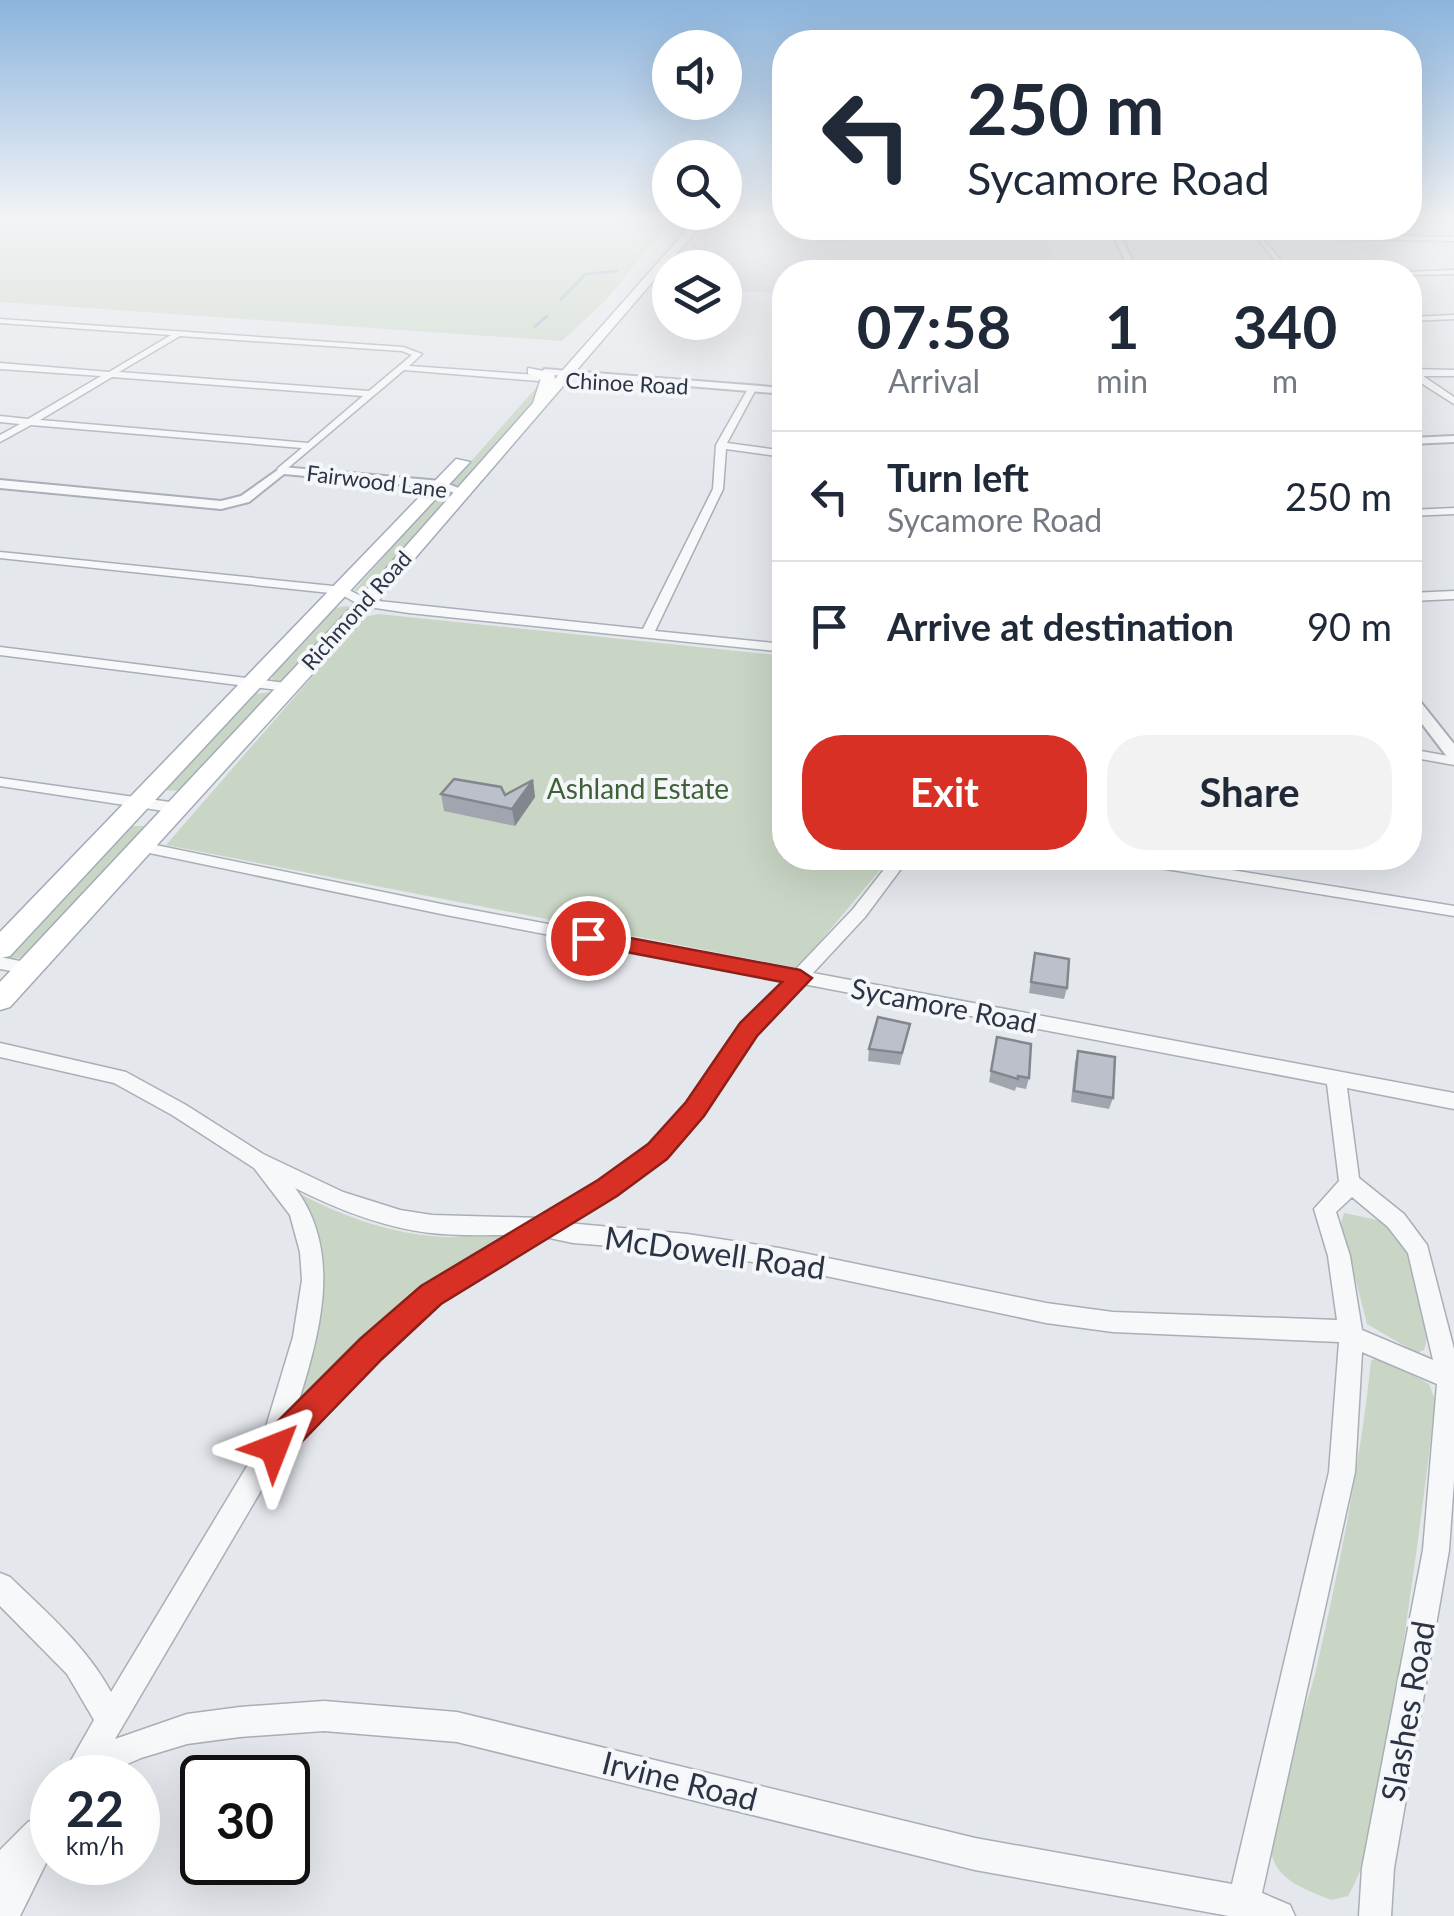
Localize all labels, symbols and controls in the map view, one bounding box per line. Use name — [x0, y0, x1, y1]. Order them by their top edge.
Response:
map controls — [652, 30, 742, 340]
button: sound — [652, 30, 742, 120]
text: 250 m — [967, 66, 1164, 150]
icon: left — [802, 70, 932, 200]
button: search — [652, 140, 742, 230]
text: Sycamore Road — [967, 151, 1270, 205]
button: layers — [652, 250, 742, 340]
text: 07:58 — [857, 290, 1011, 362]
text: 1 — [1105, 290, 1140, 362]
text: 340 — [1233, 290, 1337, 362]
text: Arrival — [888, 361, 980, 400]
text: min — [1096, 361, 1148, 400]
text: m — [1272, 361, 1298, 400]
street label: Chinoe Road — [565, 366, 689, 400]
text: Turn left — [887, 454, 1029, 500]
street label: Fairwood Lane — [305, 459, 449, 503]
icon: left — [802, 469, 857, 524]
text: 250 m — [1285, 473, 1392, 519]
text: Sycamore Road — [887, 500, 1102, 539]
street label: Richmond Road — [295, 545, 417, 675]
icon: arrive — [802, 599, 857, 654]
text: Arrive at destination — [887, 603, 1234, 649]
text: 90 m — [1307, 603, 1392, 649]
button: Exit — [802, 735, 1087, 850]
button: Share — [1107, 735, 1392, 850]
park label: Ashland Estate — [547, 771, 729, 805]
pin — [546, 896, 631, 981]
icon: arrive — [561, 911, 616, 966]
street label: Sycamore Road — [848, 970, 1040, 1040]
street label: McDowell Road — [602, 1217, 828, 1287]
position arrow — [222, 1396, 326, 1500]
street label: Slashes Road — [1372, 1618, 1442, 1804]
street label: Irvine Road — [598, 1742, 762, 1818]
speed limit sign: 30 — [180, 1755, 310, 1885]
text: 22 — [66, 1778, 124, 1838]
text: km/h — [66, 1830, 124, 1860]

